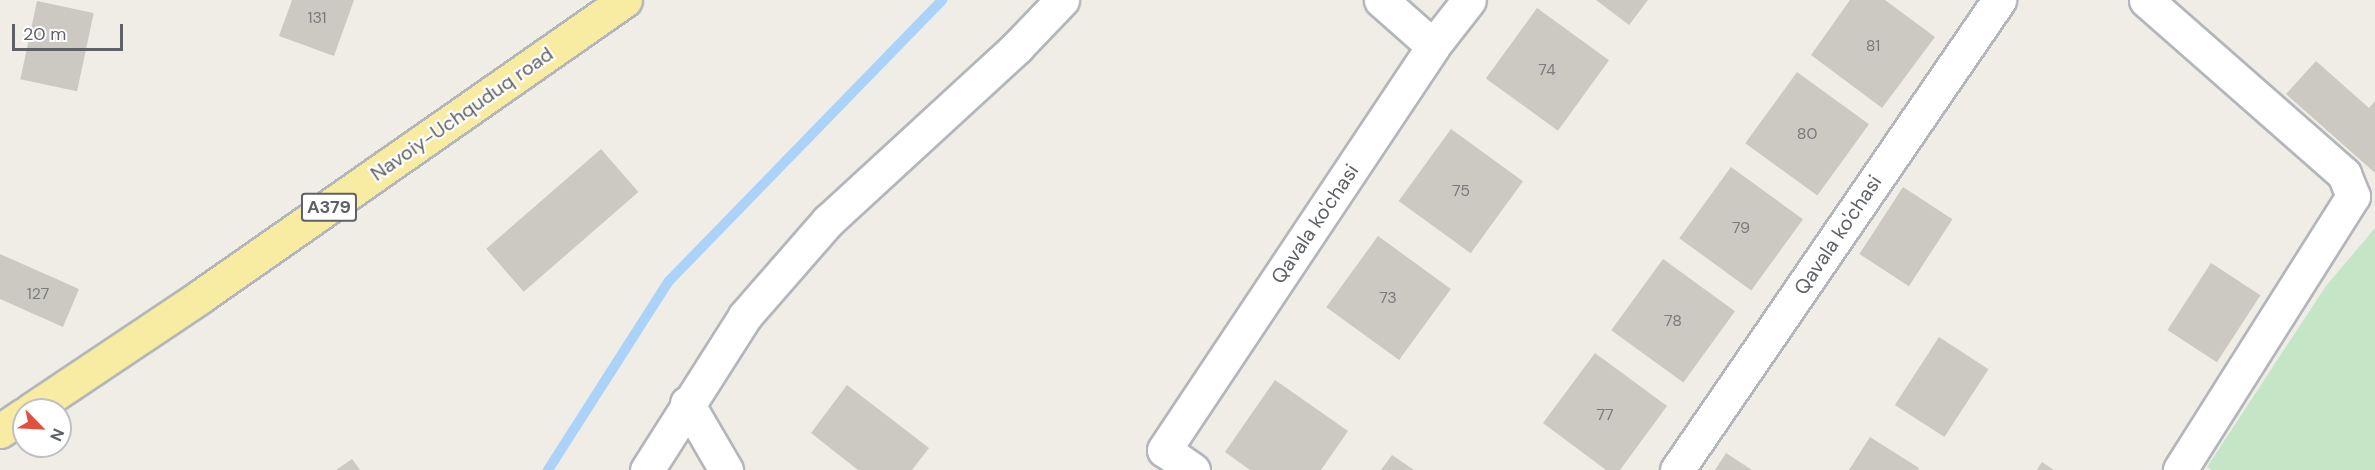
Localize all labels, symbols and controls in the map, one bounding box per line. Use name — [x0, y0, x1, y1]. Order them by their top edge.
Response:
house number: 131 — [307, 8, 327, 28]
scale bar — [15, 12, 126, 50]
text: 20 m — [23, 22, 66, 46]
house number: 81 — [1866, 36, 1880, 56]
street label: Navoiy-Uchquduq road — [366, 42, 558, 186]
house number: 74 — [1538, 60, 1556, 80]
house number: 80 — [1797, 124, 1817, 144]
street label: Qavala ko'chasi — [1266, 160, 1364, 288]
street label: Qavala ko'chasi — [1789, 171, 1887, 299]
house number: 75 — [1452, 181, 1470, 201]
road number: A379 — [300, 192, 358, 222]
house number: 79 — [1732, 218, 1750, 238]
house number: 127 — [27, 284, 49, 304]
house number: 73 — [1379, 288, 1397, 308]
house number: 78 — [1664, 311, 1682, 331]
north arrow — [12, 398, 72, 458]
house number: 77 — [1596, 405, 1614, 425]
text: N — [45, 425, 69, 444]

